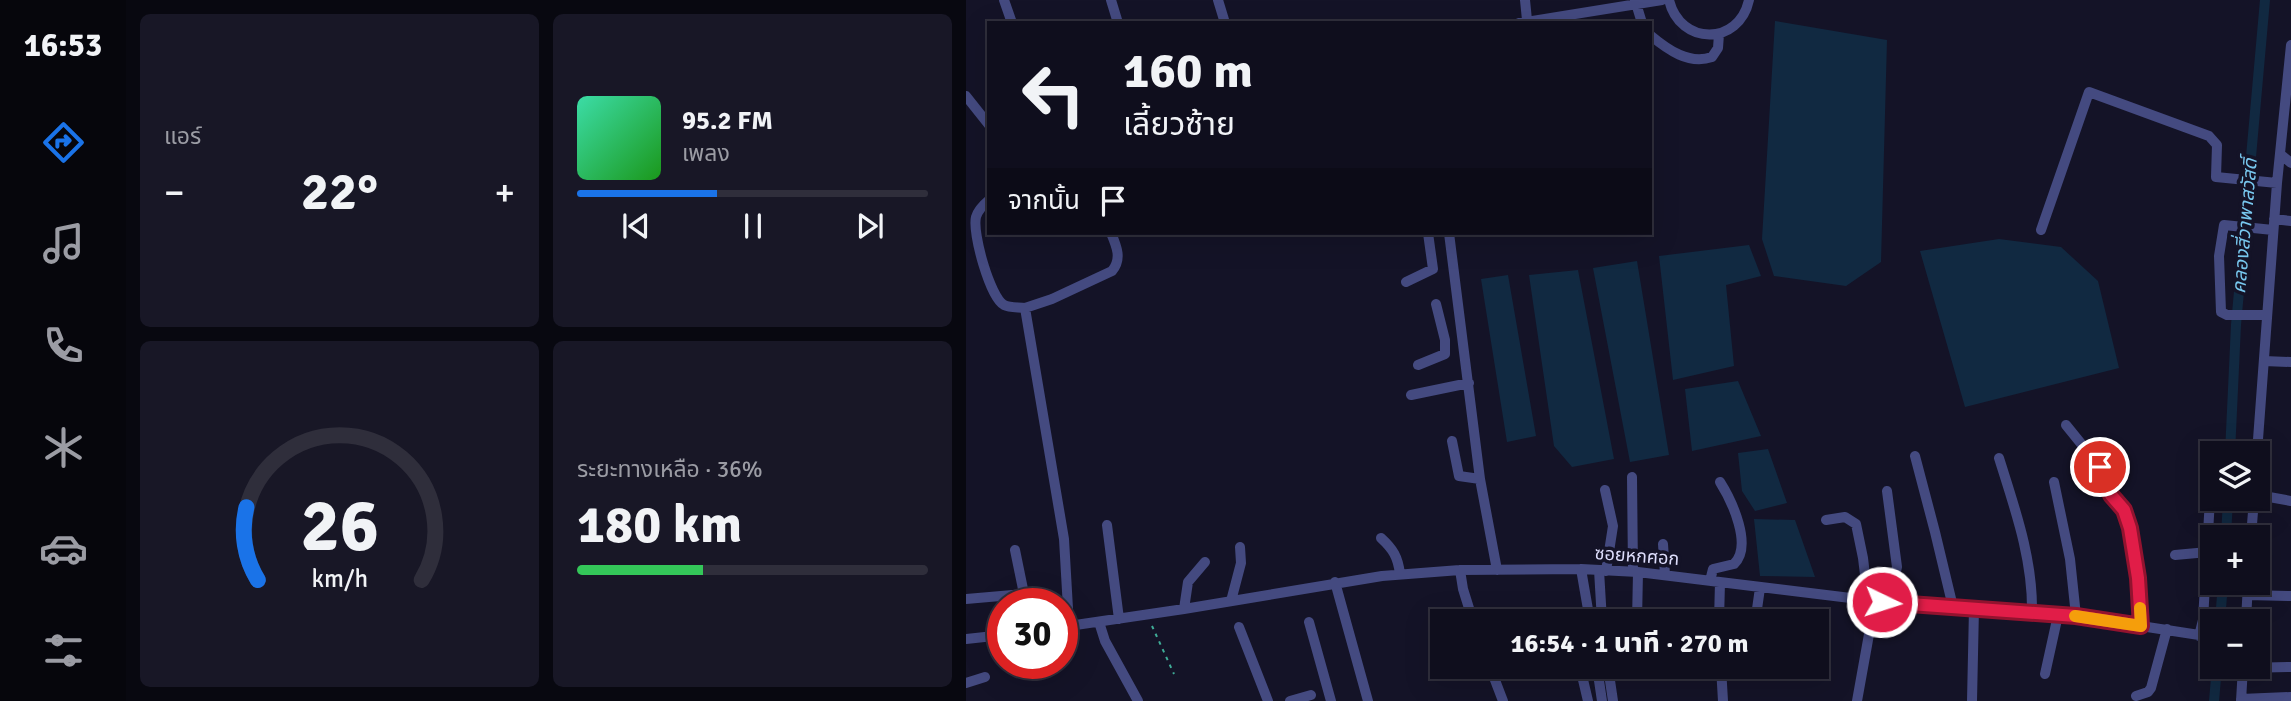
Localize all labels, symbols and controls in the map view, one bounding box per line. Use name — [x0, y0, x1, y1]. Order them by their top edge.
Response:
text: 16:53 — [24, 26, 102, 65]
text: 160 m — [1123, 41, 1253, 101]
icon: left — [1008, 49, 1099, 140]
text: 95.2 FM — [682, 105, 773, 137]
text: เลี้ยวซ้าย — [1123, 105, 1235, 144]
icon: directions — [39, 118, 88, 167]
text: แอร์ — [164, 122, 201, 151]
text: เพลง — [682, 139, 730, 168]
water label: คลองสี่วาพาสวัสดิ์ — [2225, 152, 2263, 294]
text: 22° — [301, 160, 378, 224]
text: − — [164, 169, 185, 216]
text: + — [494, 169, 515, 216]
icon: arrive — [1094, 182, 1132, 220]
text: จากนั้น — [1008, 185, 1080, 217]
icon: previous — [617, 207, 655, 245]
icon: pause — [734, 207, 772, 245]
icon: next — [851, 207, 889, 245]
icon: music — [39, 219, 88, 268]
icon: phone — [39, 321, 88, 370]
icon: climate — [39, 423, 88, 472]
pin — [2070, 437, 2130, 497]
map controls — [2200, 441, 2270, 679]
button: layers — [2200, 441, 2270, 511]
icon: arrive — [2081, 448, 2119, 486]
text: ระยะทางเหลือ · 36% — [577, 455, 763, 484]
text: 26 — [300, 482, 379, 571]
text: 180 km — [577, 493, 742, 557]
icon: car — [39, 524, 88, 573]
button: + — [2200, 525, 2270, 595]
street label: ซอยหกศอก — [1594, 542, 1680, 570]
text: km/h — [311, 563, 368, 594]
position arrow — [1845, 565, 1919, 639]
speed limit sign: 30 — [987, 588, 1078, 679]
button: − — [2200, 609, 2270, 679]
icon: filters — [39, 626, 88, 675]
text: 16:54 · 1 นาที · 270 m — [1510, 628, 1749, 660]

